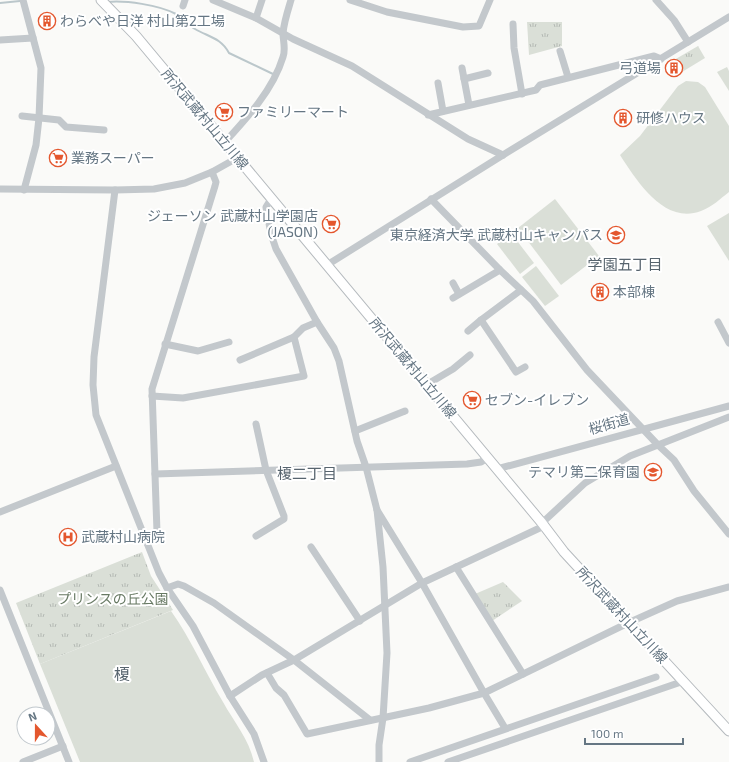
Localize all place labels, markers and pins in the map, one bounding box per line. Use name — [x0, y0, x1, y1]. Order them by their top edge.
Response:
building icon: わらべや日洋 村山第2工場 — [37, 11, 57, 31]
place label: わらべや日洋 村山第2工場 — [60, 12, 225, 29]
building icon: 弓道場 — [664, 58, 684, 78]
place label: 弓道場 — [619, 59, 661, 76]
supermarket icon: ファミリーマート — [214, 102, 234, 122]
place label: ファミリーマート — [237, 103, 349, 120]
building icon: 研修ハウス — [613, 108, 633, 128]
place label: 研修ハウス — [636, 109, 706, 126]
supermarket icon: 業務スーパー — [48, 148, 68, 168]
place label: 業務スーパー — [71, 149, 155, 166]
place label: ジェーソン 武蔵村山学園店 (JASON) — [147, 207, 318, 240]
supermarket icon: ジェーソン 武蔵村山学園店 (JASON) — [321, 214, 341, 234]
school or university icon: 東京経済大学 武蔵村山キャンパス — [606, 225, 626, 245]
place label: 東京経済大学 武蔵村山キャンパス — [390, 226, 603, 243]
building icon: 本部棟 — [590, 282, 610, 302]
place label: 本部棟 — [613, 283, 655, 300]
supermarket icon: セブン-イレブン — [462, 390, 482, 410]
place label: セブン-イレブン — [485, 391, 589, 408]
school or university icon: テマリ第二保育園 — [643, 462, 663, 482]
place label: テマリ第二保育園 — [528, 463, 640, 480]
hospital icon: 武蔵村山病院 — [58, 527, 78, 547]
place label: 武蔵村山病院 — [81, 528, 165, 545]

